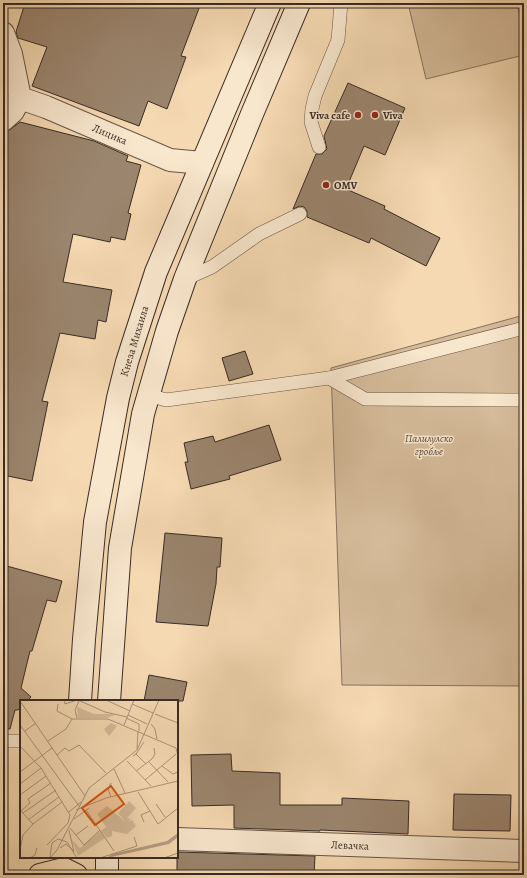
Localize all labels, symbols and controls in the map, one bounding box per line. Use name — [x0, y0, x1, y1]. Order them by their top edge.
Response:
place label: Viva cafe — [309, 108, 350, 123]
place label: Viva — [382, 108, 404, 123]
marker: Viva cafe — [353, 110, 363, 120]
marker: Viva — [370, 110, 380, 120]
street label: Лицика — [90, 120, 130, 149]
place label: OMV — [334, 178, 358, 193]
marker: OMV — [321, 180, 331, 190]
street label: Кнеза Михаила — [117, 303, 153, 378]
park label: Палилулско гробље — [405, 431, 454, 459]
inset map — [20, 700, 178, 858]
street label: Левачка — [331, 837, 370, 854]

